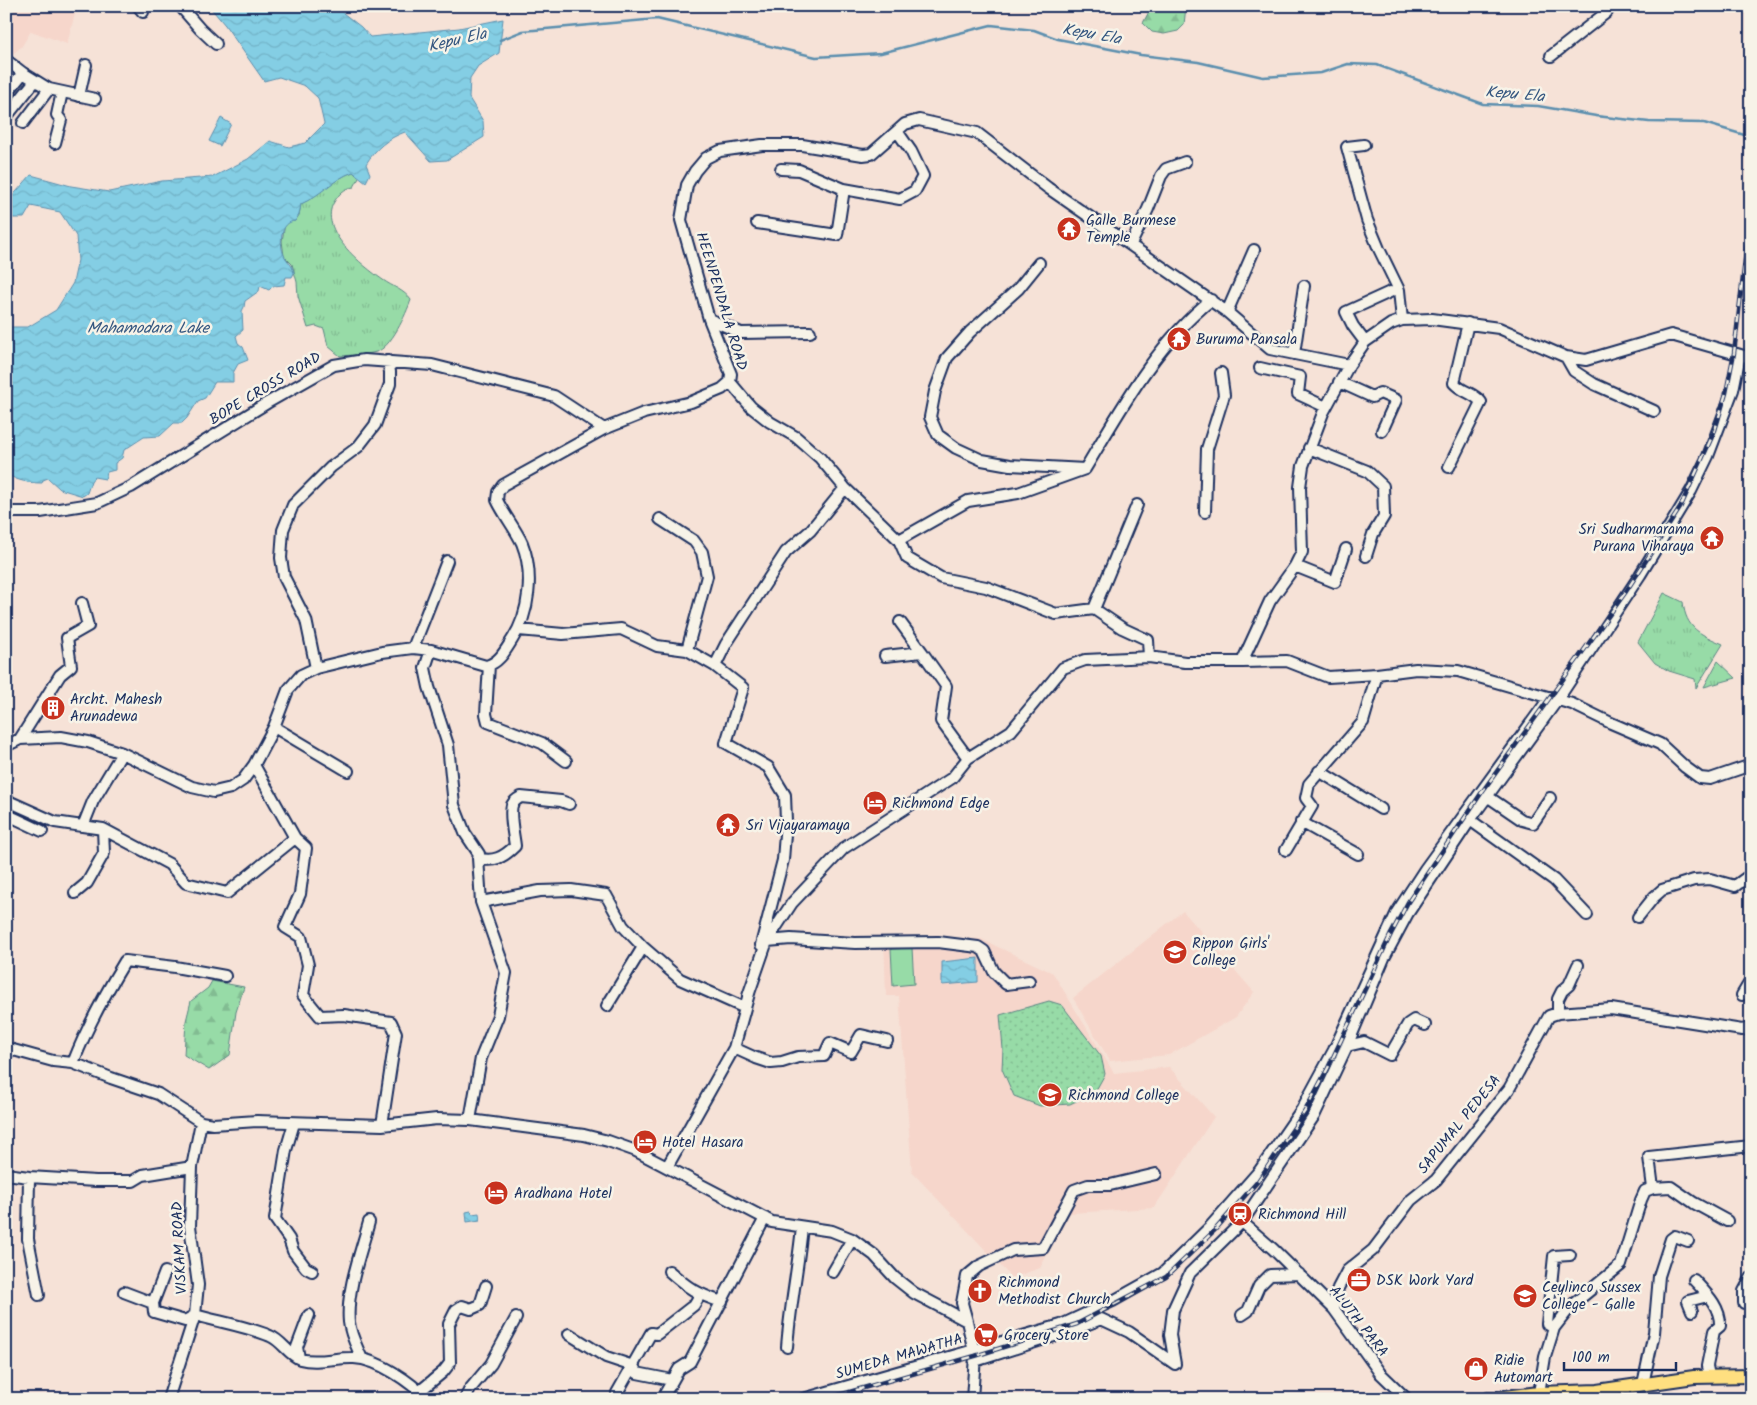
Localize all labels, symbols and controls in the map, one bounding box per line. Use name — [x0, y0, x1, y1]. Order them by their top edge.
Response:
water label: Kepu Ela — [1060, 17, 1125, 52]
water label: Kepu Ela — [426, 21, 490, 59]
water label: Kepu Ela — [1484, 79, 1547, 110]
place label: Galle Burmese Temple — [1086, 209, 1176, 250]
temple icon: Galle Burmese Temple — [1056, 216, 1082, 242]
street label: HEENPENDALA ROAD — [689, 229, 754, 374]
water label: Mahamodara Lake — [87, 316, 211, 341]
temple icon: Buruma Pansala — [1166, 326, 1192, 352]
place label: Buruma Pansala — [1196, 328, 1297, 352]
street label: BOPE CROSS ROAD — [205, 346, 327, 432]
place label: Sri Sudharmarama Purana Viharaya — [1579, 518, 1694, 559]
temple icon: Sri Sudharmarama Purana Viharaya — [1699, 525, 1725, 551]
place label: Archt. Mahesh Arunadewa — [70, 688, 162, 729]
building icon: Archt. Mahesh Arunadewa — [40, 695, 66, 721]
hotel icon: Richmond Edge — [862, 790, 888, 816]
place label: Richmond Edge — [892, 792, 990, 816]
temple icon: Sri Vijayaramaya — [715, 812, 741, 838]
place label: Sri Vijayaramaya — [746, 814, 850, 838]
place label: Rippon Girls' College — [1192, 932, 1270, 973]
school or university icon: Rippon Girls' College — [1162, 939, 1188, 965]
street label: SAPUMAL PEDESA — [1412, 1070, 1507, 1180]
school or university icon: Richmond College — [1037, 1082, 1063, 1108]
place label: Richmond College — [1068, 1084, 1179, 1108]
hotel icon: Hotel Hasara — [632, 1129, 658, 1155]
place label: Hotel Hasara — [662, 1131, 744, 1155]
hotel icon: Aradhana Hotel — [483, 1180, 509, 1206]
place label: Aradhana Hotel — [514, 1182, 612, 1206]
street label: VISKAM ROAD — [166, 1200, 194, 1295]
station icon: Richmond Hill — [1227, 1201, 1253, 1227]
place label: Richmond Hill — [1258, 1203, 1347, 1227]
office icon: DSK Work Yard — [1346, 1267, 1372, 1293]
place label: DSK Work Yard — [1376, 1269, 1474, 1293]
place label: Richmond Methodist Church — [998, 1271, 1110, 1312]
place label: Ceylinco Sussex College - Galle — [1542, 1276, 1641, 1317]
church icon: Richmond Methodist Church — [967, 1278, 993, 1304]
street label: ALUTH PARA — [1322, 1281, 1394, 1363]
school or university icon: Ceylinco Sussex College - Galle — [1512, 1283, 1538, 1309]
supermarket icon: Grocery Store — [973, 1322, 999, 1348]
place label: Grocery Store — [1004, 1324, 1089, 1348]
street label: SUMEDA MAWATHA — [833, 1327, 966, 1387]
scale bar — [1564, 1340, 1677, 1372]
text: 100 m — [1572, 1346, 1610, 1370]
place label: Ridie Automart — [1494, 1349, 1553, 1390]
shop icon: Ridie Automart — [1463, 1356, 1489, 1382]

